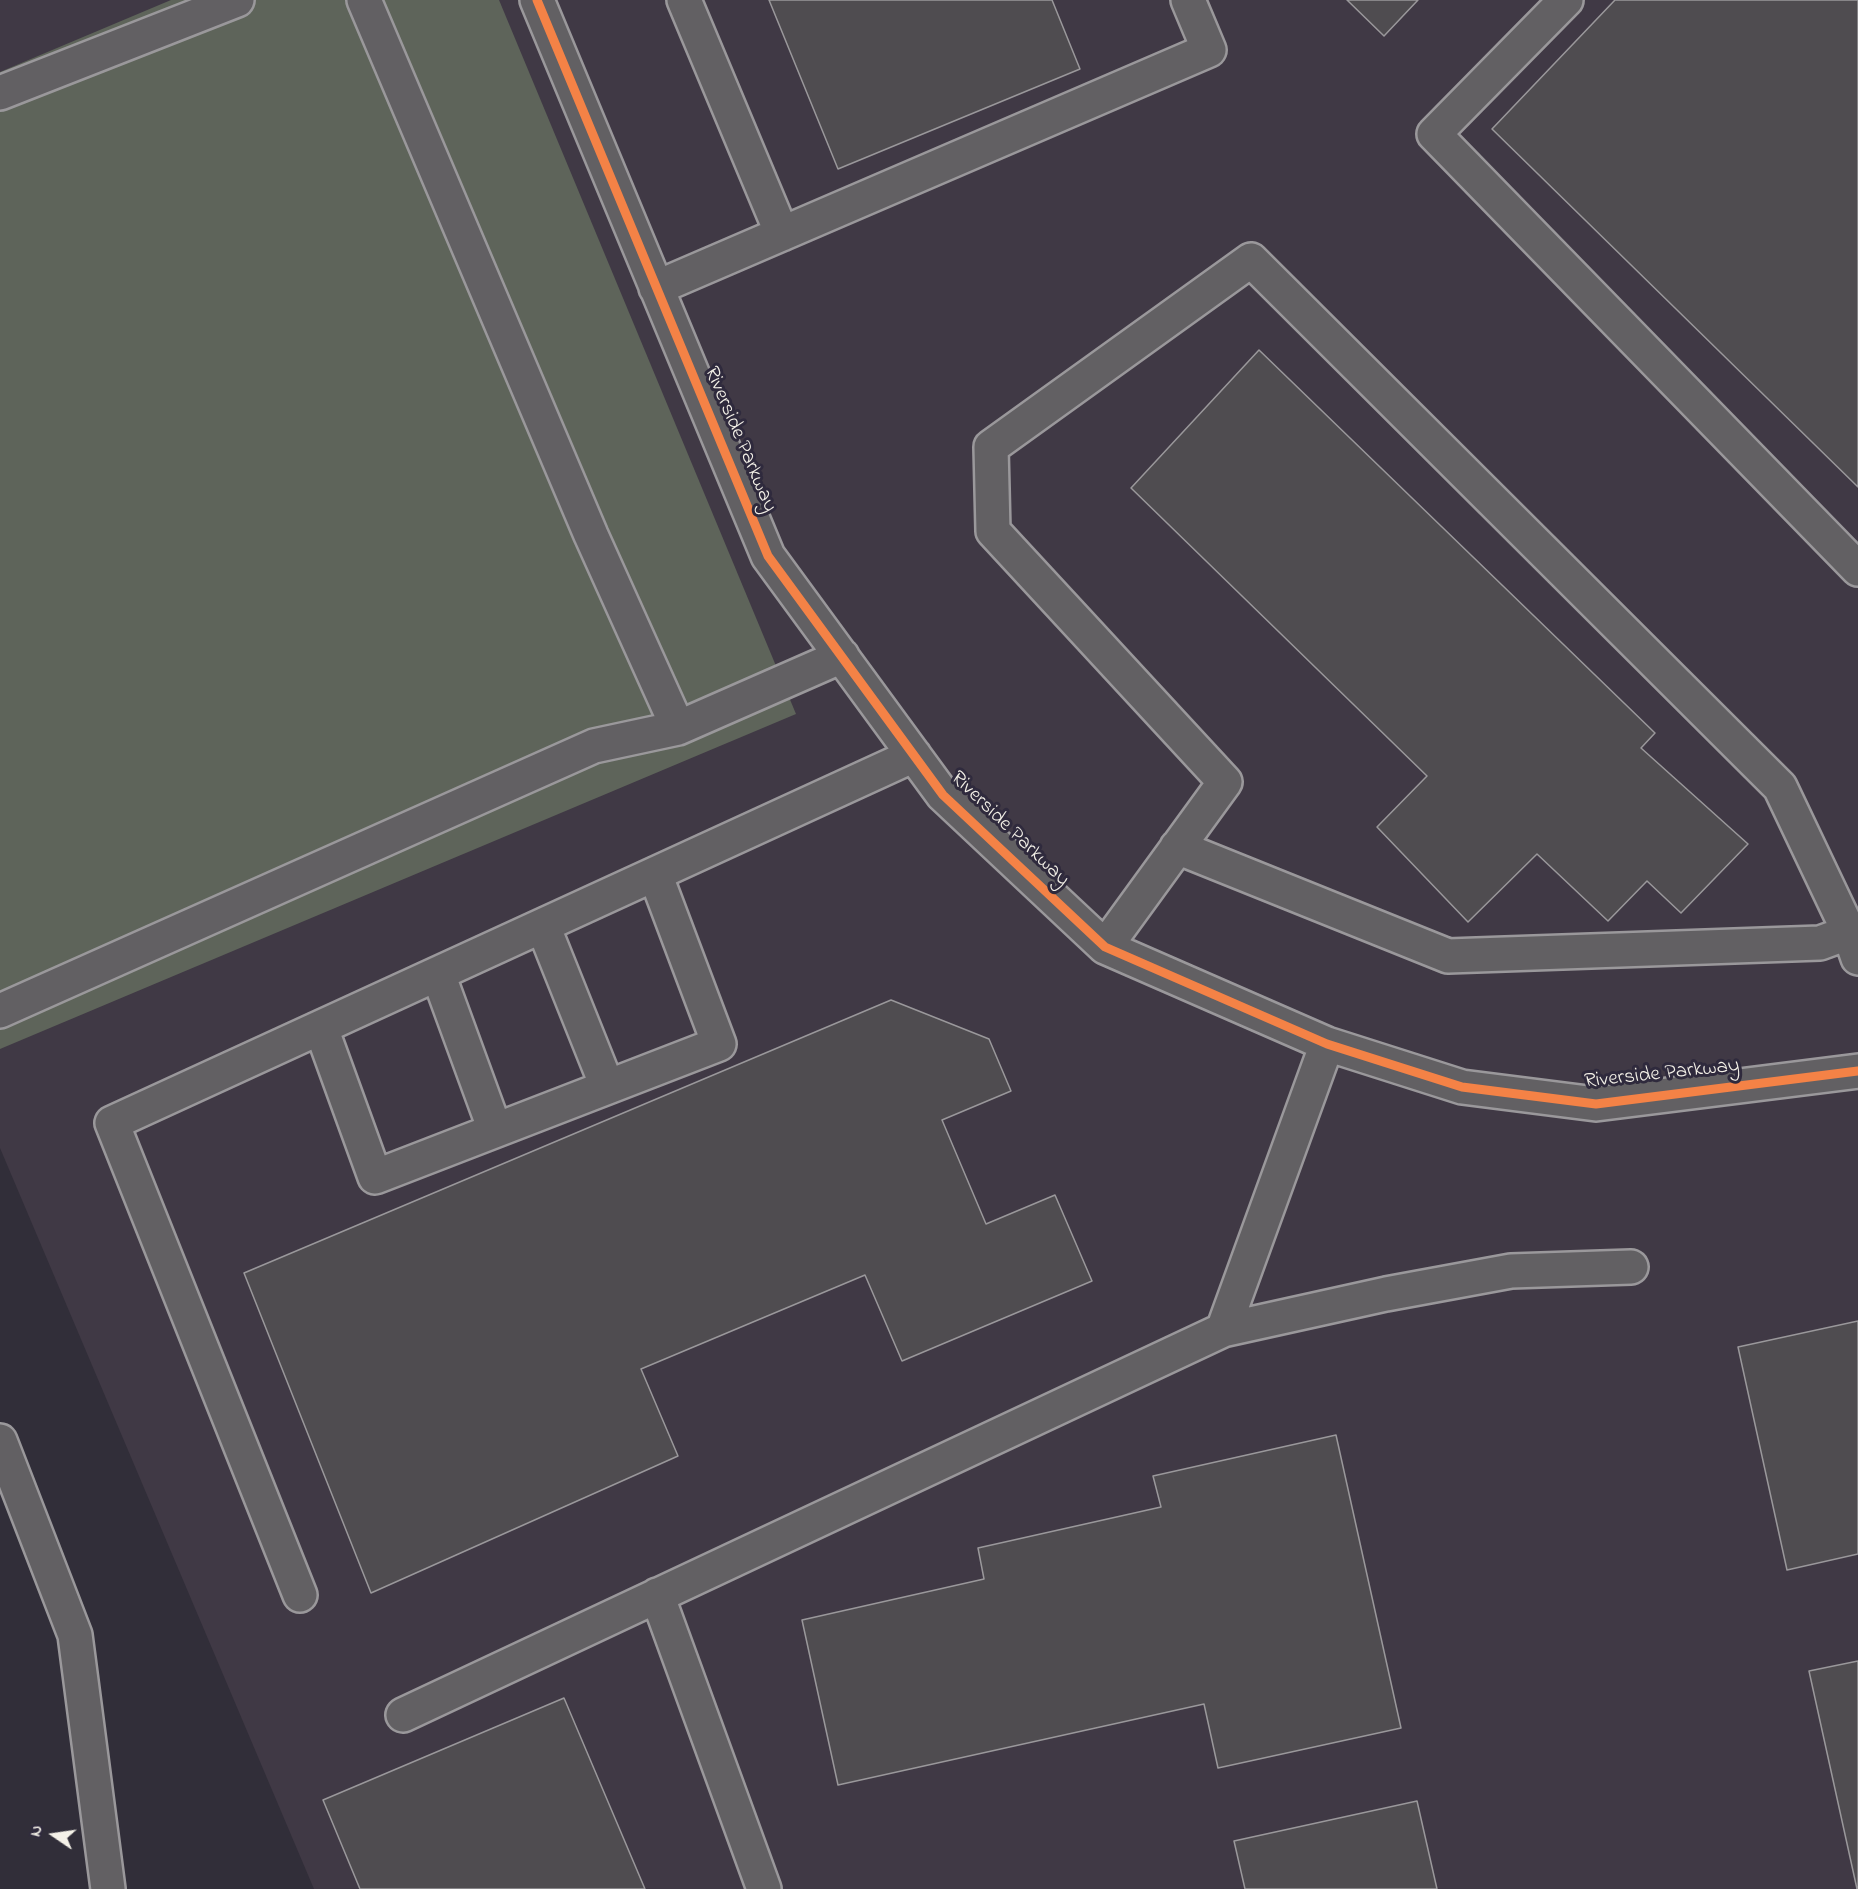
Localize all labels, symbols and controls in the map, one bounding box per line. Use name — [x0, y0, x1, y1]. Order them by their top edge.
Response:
street label: Riverside Parkway — [697, 363, 781, 517]
street label: Riverside Parkway — [944, 767, 1074, 893]
street label: Riverside Parkway — [1583, 1054, 1741, 1096]
north arrow — [24, 1805, 84, 1865]
text: N — [24, 1823, 49, 1839]

